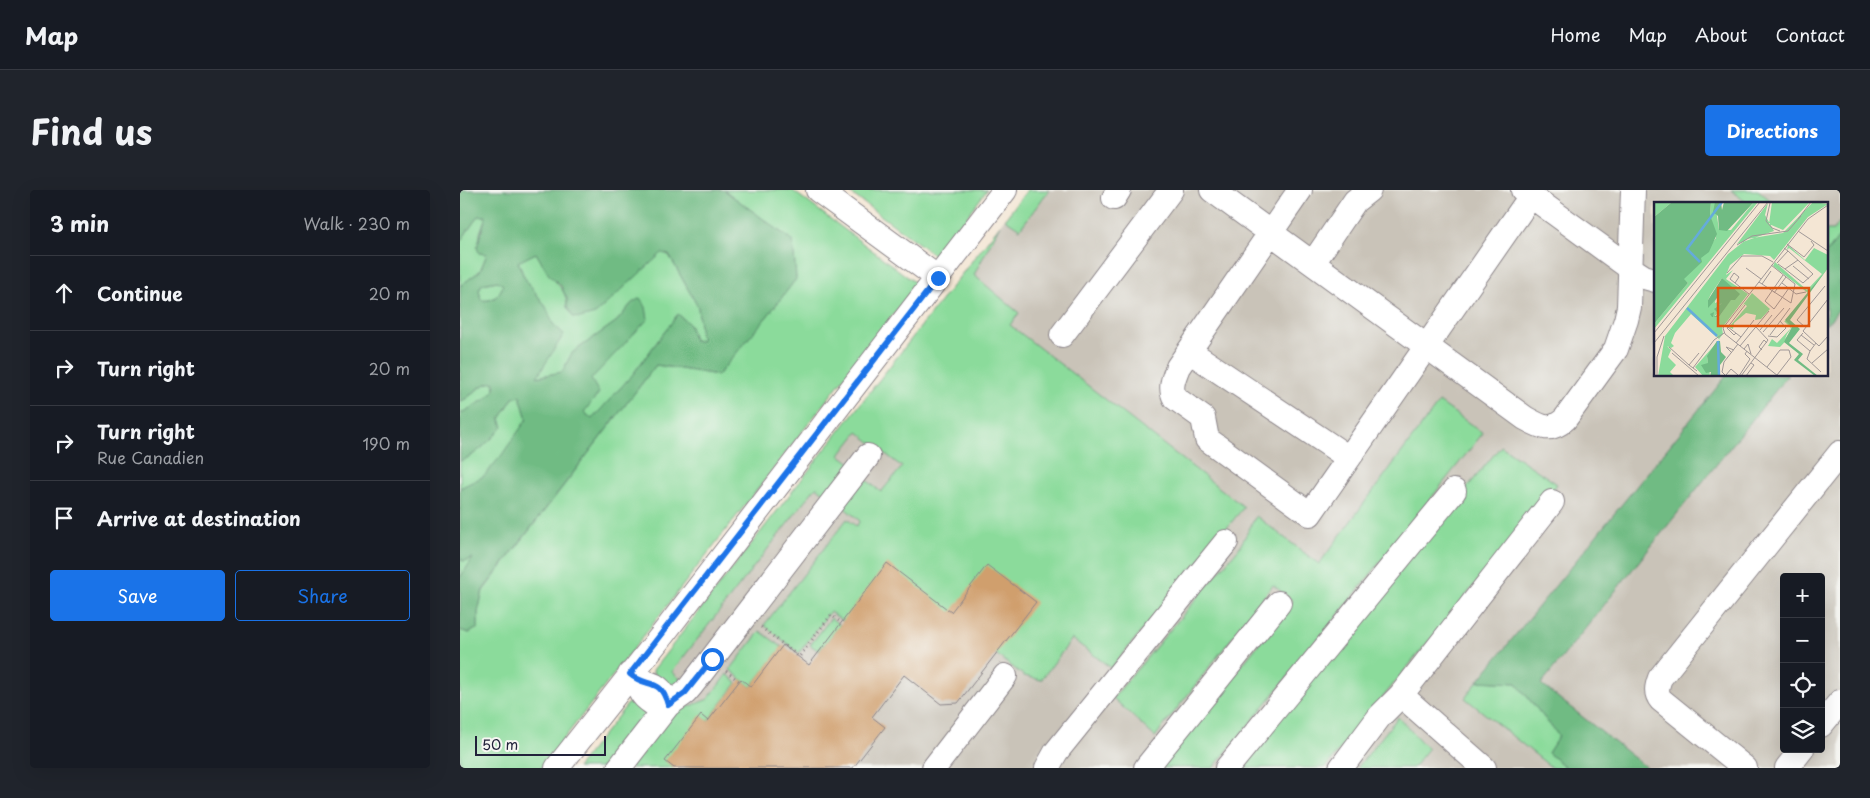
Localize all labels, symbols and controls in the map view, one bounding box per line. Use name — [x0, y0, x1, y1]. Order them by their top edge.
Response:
text: Map — [25, 17, 78, 53]
text: Home — [1550, 21, 1600, 48]
text: Map — [1628, 21, 1667, 48]
text: About — [1695, 21, 1747, 48]
text: Contact — [1775, 21, 1845, 48]
text: Find us — [30, 104, 152, 157]
button: Directions — [1705, 105, 1840, 156]
inset map — [1654, 202, 1828, 376]
text: 3 min — [50, 207, 109, 239]
text: Walk · 230 m — [303, 211, 410, 235]
route end — [927, 267, 950, 290]
icon: ahead — [50, 279, 78, 307]
text: Continue — [97, 279, 183, 307]
text: 20 m — [369, 281, 410, 305]
icon: right — [50, 354, 78, 382]
text: Turn right — [97, 354, 195, 382]
text: 20 m — [369, 356, 410, 380]
text: Turn right — [97, 417, 195, 445]
icon: right — [50, 429, 78, 457]
text: 190 m — [362, 431, 410, 455]
text: Rue Canadien — [97, 445, 204, 469]
icon: arrive — [50, 504, 78, 532]
text: Arrive at destination — [97, 504, 301, 532]
button: Save — [50, 570, 225, 621]
button: Share — [235, 570, 410, 621]
map controls — [1780, 573, 1825, 753]
button: + — [1780, 573, 1825, 618]
button: − — [1780, 618, 1825, 663]
route start — [701, 648, 724, 671]
button: locate — [1780, 663, 1825, 708]
button: layers — [1780, 708, 1825, 753]
scale bar — [475, 733, 606, 756]
text: 50 m — [482, 734, 518, 755]

